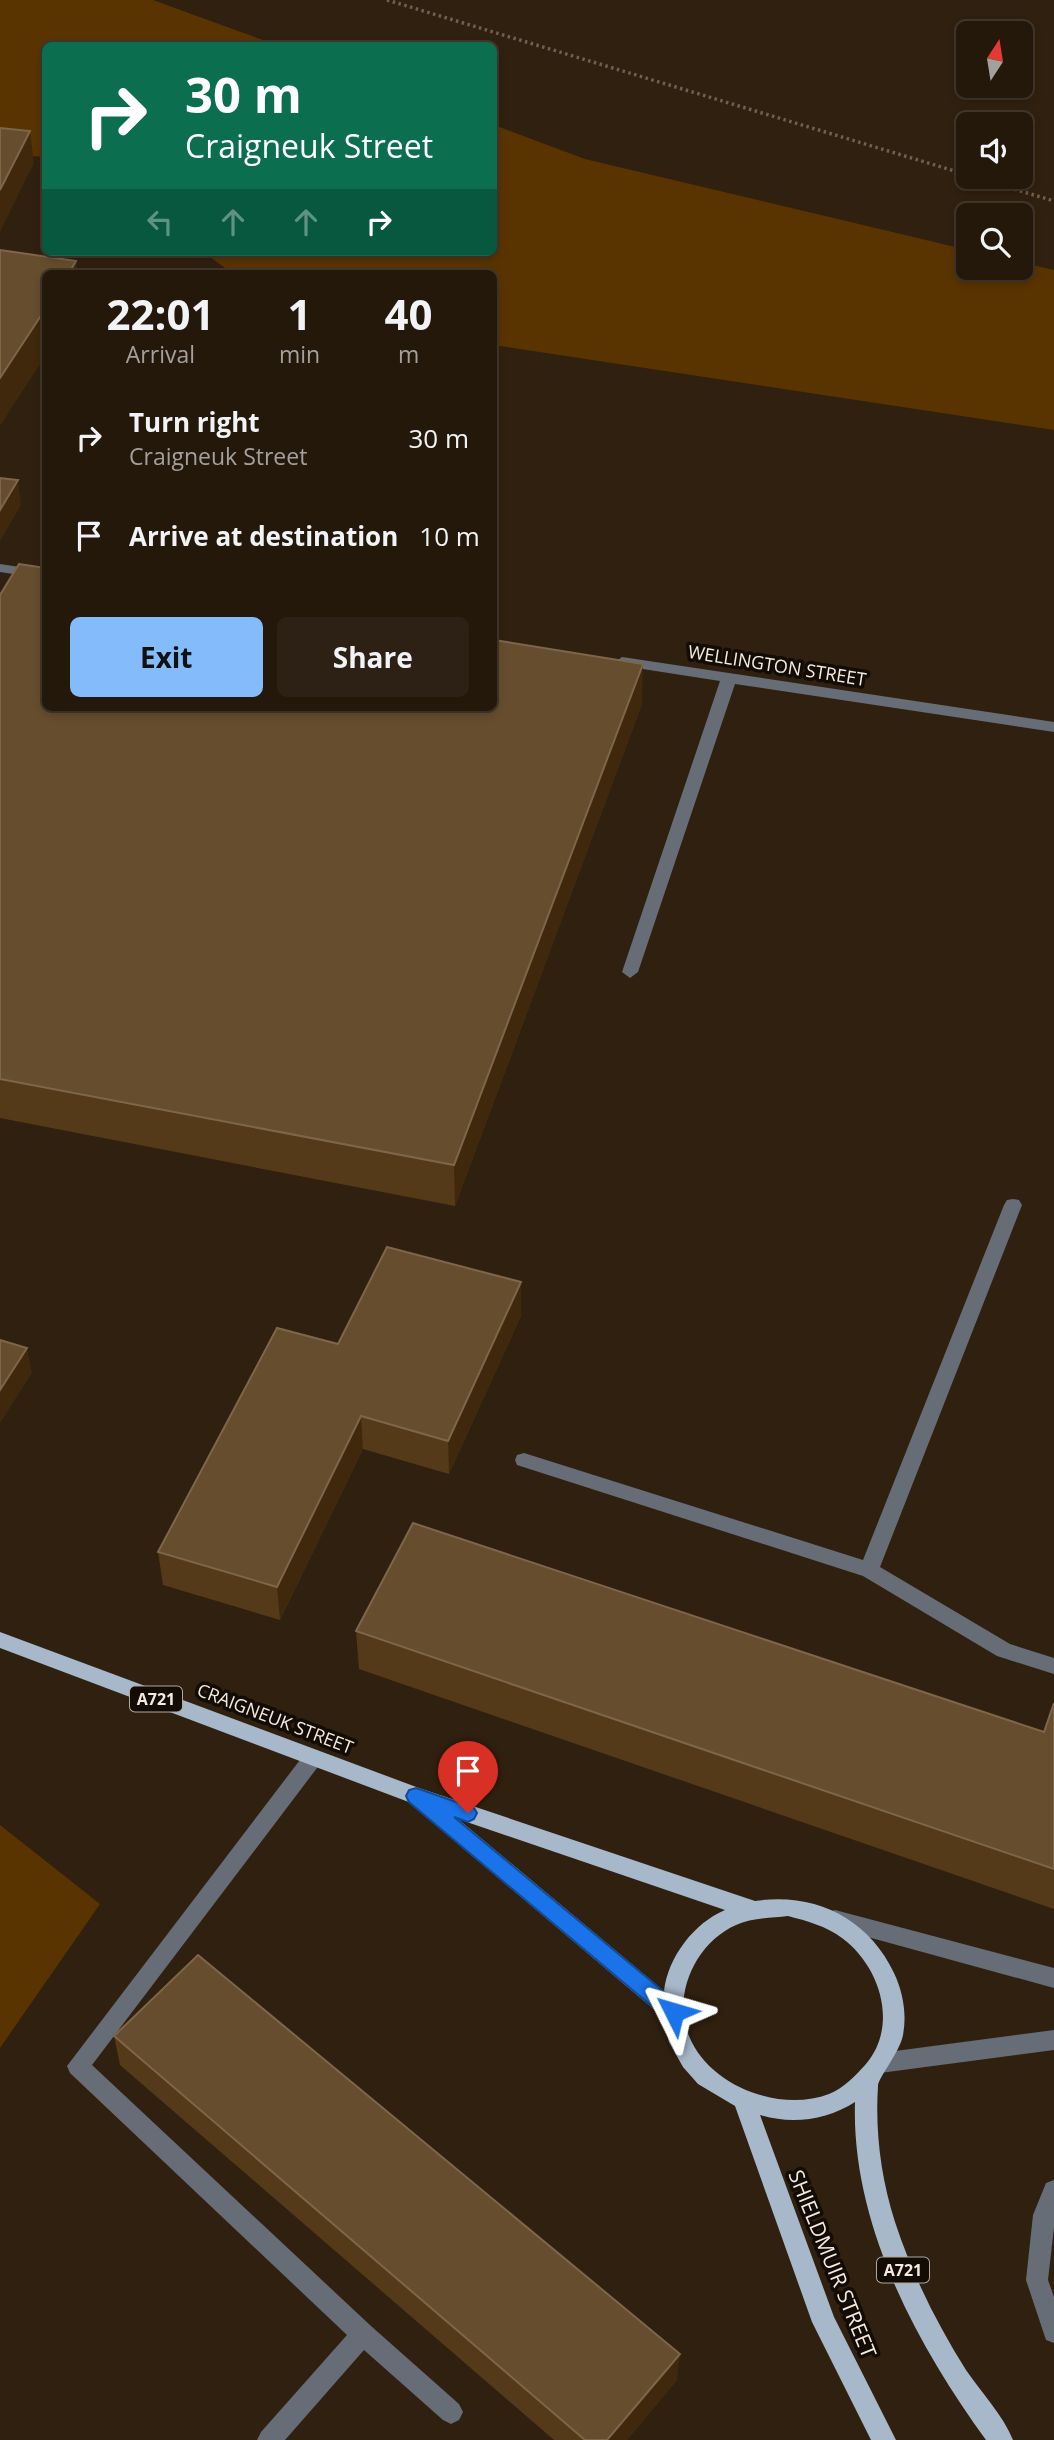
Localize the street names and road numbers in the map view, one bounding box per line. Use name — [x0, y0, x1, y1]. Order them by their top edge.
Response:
street label: WELLINGTON STREET — [686, 639, 868, 691]
street label: CRAIGNEUK STREET — [194, 1677, 357, 1759]
road number: A721 — [130, 1686, 182, 1712]
street label: SHIELDMUIR STREET — [782, 2166, 884, 2362]
road number: A721 — [877, 2258, 929, 2282]

